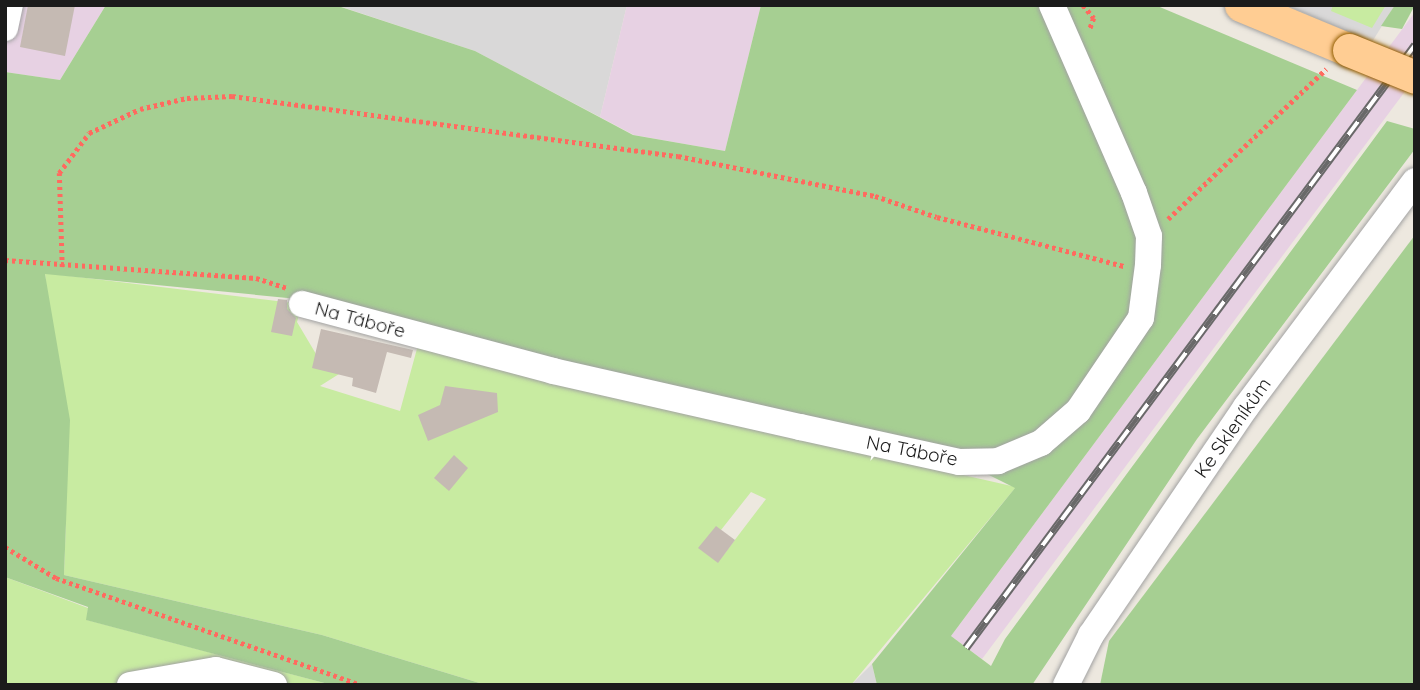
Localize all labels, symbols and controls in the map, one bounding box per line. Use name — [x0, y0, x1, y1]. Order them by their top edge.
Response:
street label: Na Táboře — [312, 297, 408, 343]
street label: Ke Skleníkům — [1190, 373, 1276, 483]
street label: Na Táboře — [864, 431, 960, 471]

